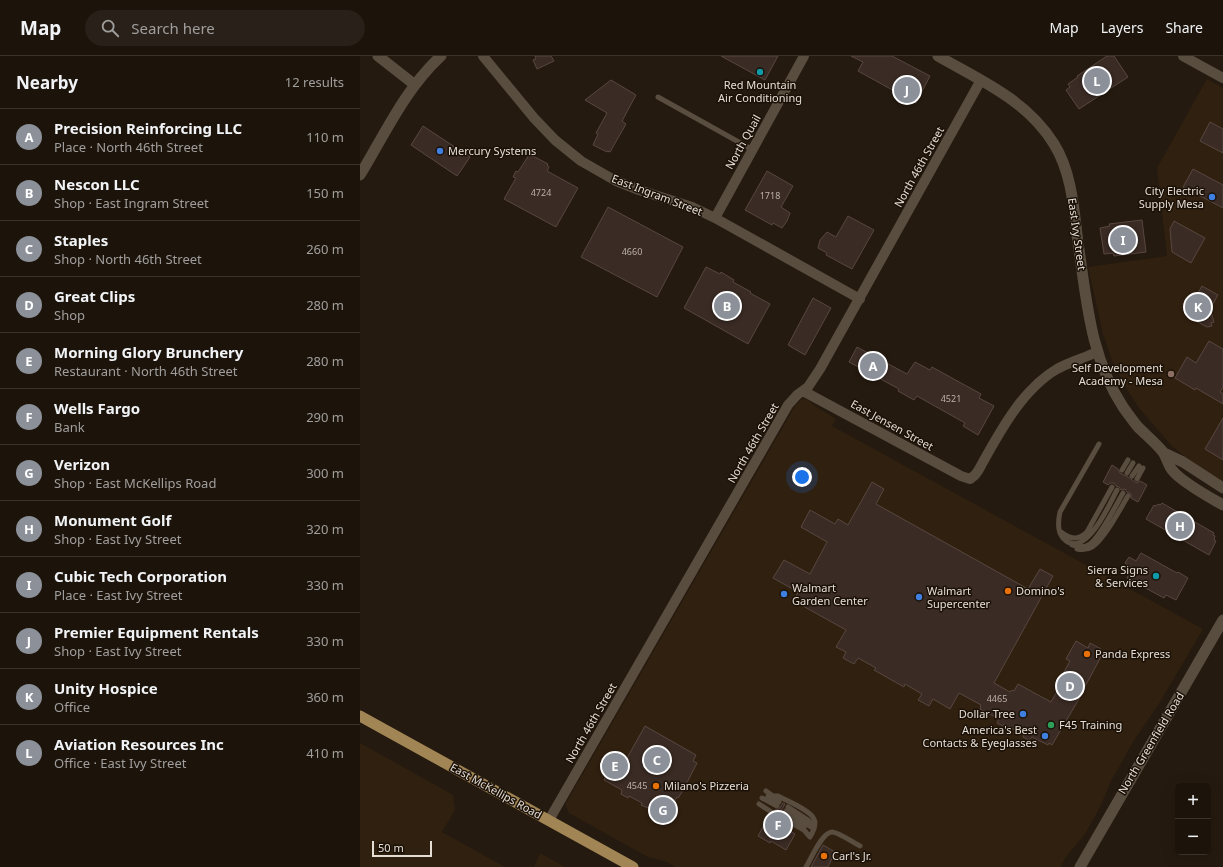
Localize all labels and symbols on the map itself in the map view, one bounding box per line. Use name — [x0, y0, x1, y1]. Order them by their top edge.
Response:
pin: L — [1084, 66, 1110, 96]
marker: Red Mountain Air Conditioning — [755, 67, 765, 77]
pin: J — [894, 75, 920, 105]
place label: Red Mountain Air Conditioning — [718, 77, 802, 105]
street label: North Quail — [721, 112, 764, 172]
street label: North 46th Street — [890, 124, 947, 210]
place label: Mercury Systems — [448, 143, 536, 158]
marker: Mercury Systems — [435, 146, 445, 156]
street label: East Ingram Street — [610, 170, 705, 219]
place label: City Electric Supply Mesa — [1139, 183, 1204, 211]
house number: 4724 — [531, 186, 551, 199]
house number: 1718 — [760, 189, 780, 202]
marker: City Electric Supply Mesa — [1207, 192, 1217, 202]
street label: East Ivy Street — [1065, 197, 1090, 271]
pin: I — [1110, 225, 1136, 255]
house number: 4660 — [622, 245, 642, 258]
pin: B — [714, 291, 740, 321]
pin: K — [1185, 292, 1211, 322]
pin: A — [860, 351, 886, 381]
place label: Self Development Academy - Mesa — [1072, 360, 1163, 388]
marker: Self Development Academy - Mesa — [1166, 369, 1176, 379]
house number: 4521 — [941, 392, 961, 405]
street label: East Jensen Street — [848, 396, 936, 453]
street label: North 46th Street — [724, 400, 782, 486]
your location — [792, 467, 812, 487]
pin: H — [1167, 511, 1193, 541]
place label: Sierra Signs & Services — [1087, 562, 1148, 590]
marker: Sierra Signs & Services — [1151, 571, 1161, 581]
place label: Walmart Garden Center — [792, 580, 868, 608]
place label: Walmart Supercenter — [927, 583, 991, 611]
place label: Domino's — [1016, 583, 1065, 598]
marker: Domino's — [1003, 586, 1013, 596]
marker: Walmart Garden Center — [779, 589, 789, 599]
marker: Walmart Supercenter — [914, 592, 924, 602]
place label: Panda Express — [1095, 646, 1170, 661]
marker: Panda Express — [1082, 649, 1092, 659]
pin: D — [1057, 671, 1083, 701]
street label: North 46th Street — [562, 680, 620, 766]
street label: North Greenfield Road — [1114, 689, 1187, 797]
house number: 4465 — [987, 692, 1007, 705]
place label: Dollar Tree — [959, 706, 1015, 721]
marker: Dollar Tree — [1018, 709, 1028, 719]
place label: F45 Training — [1059, 717, 1122, 732]
marker: F45 Training — [1046, 720, 1056, 730]
place label: America's Best Contacts & Eyeglasses — [922, 722, 1037, 750]
marker: America's Best Contacts & Eyeglasses — [1040, 731, 1050, 741]
pin: C — [644, 745, 670, 775]
pin: E — [602, 751, 628, 781]
street label: East McKellips Road — [448, 759, 545, 822]
place label: Milano's Pizzeria — [664, 778, 749, 793]
house number: 4545 — [627, 779, 647, 792]
marker: Milano's Pizzeria — [651, 781, 661, 791]
pin: G — [650, 795, 676, 825]
pin: F — [765, 810, 791, 840]
scale bar — [372, 839, 432, 858]
place label: Carl's Jr. — [832, 848, 872, 863]
marker: Carl's Jr. — [819, 851, 829, 861]

